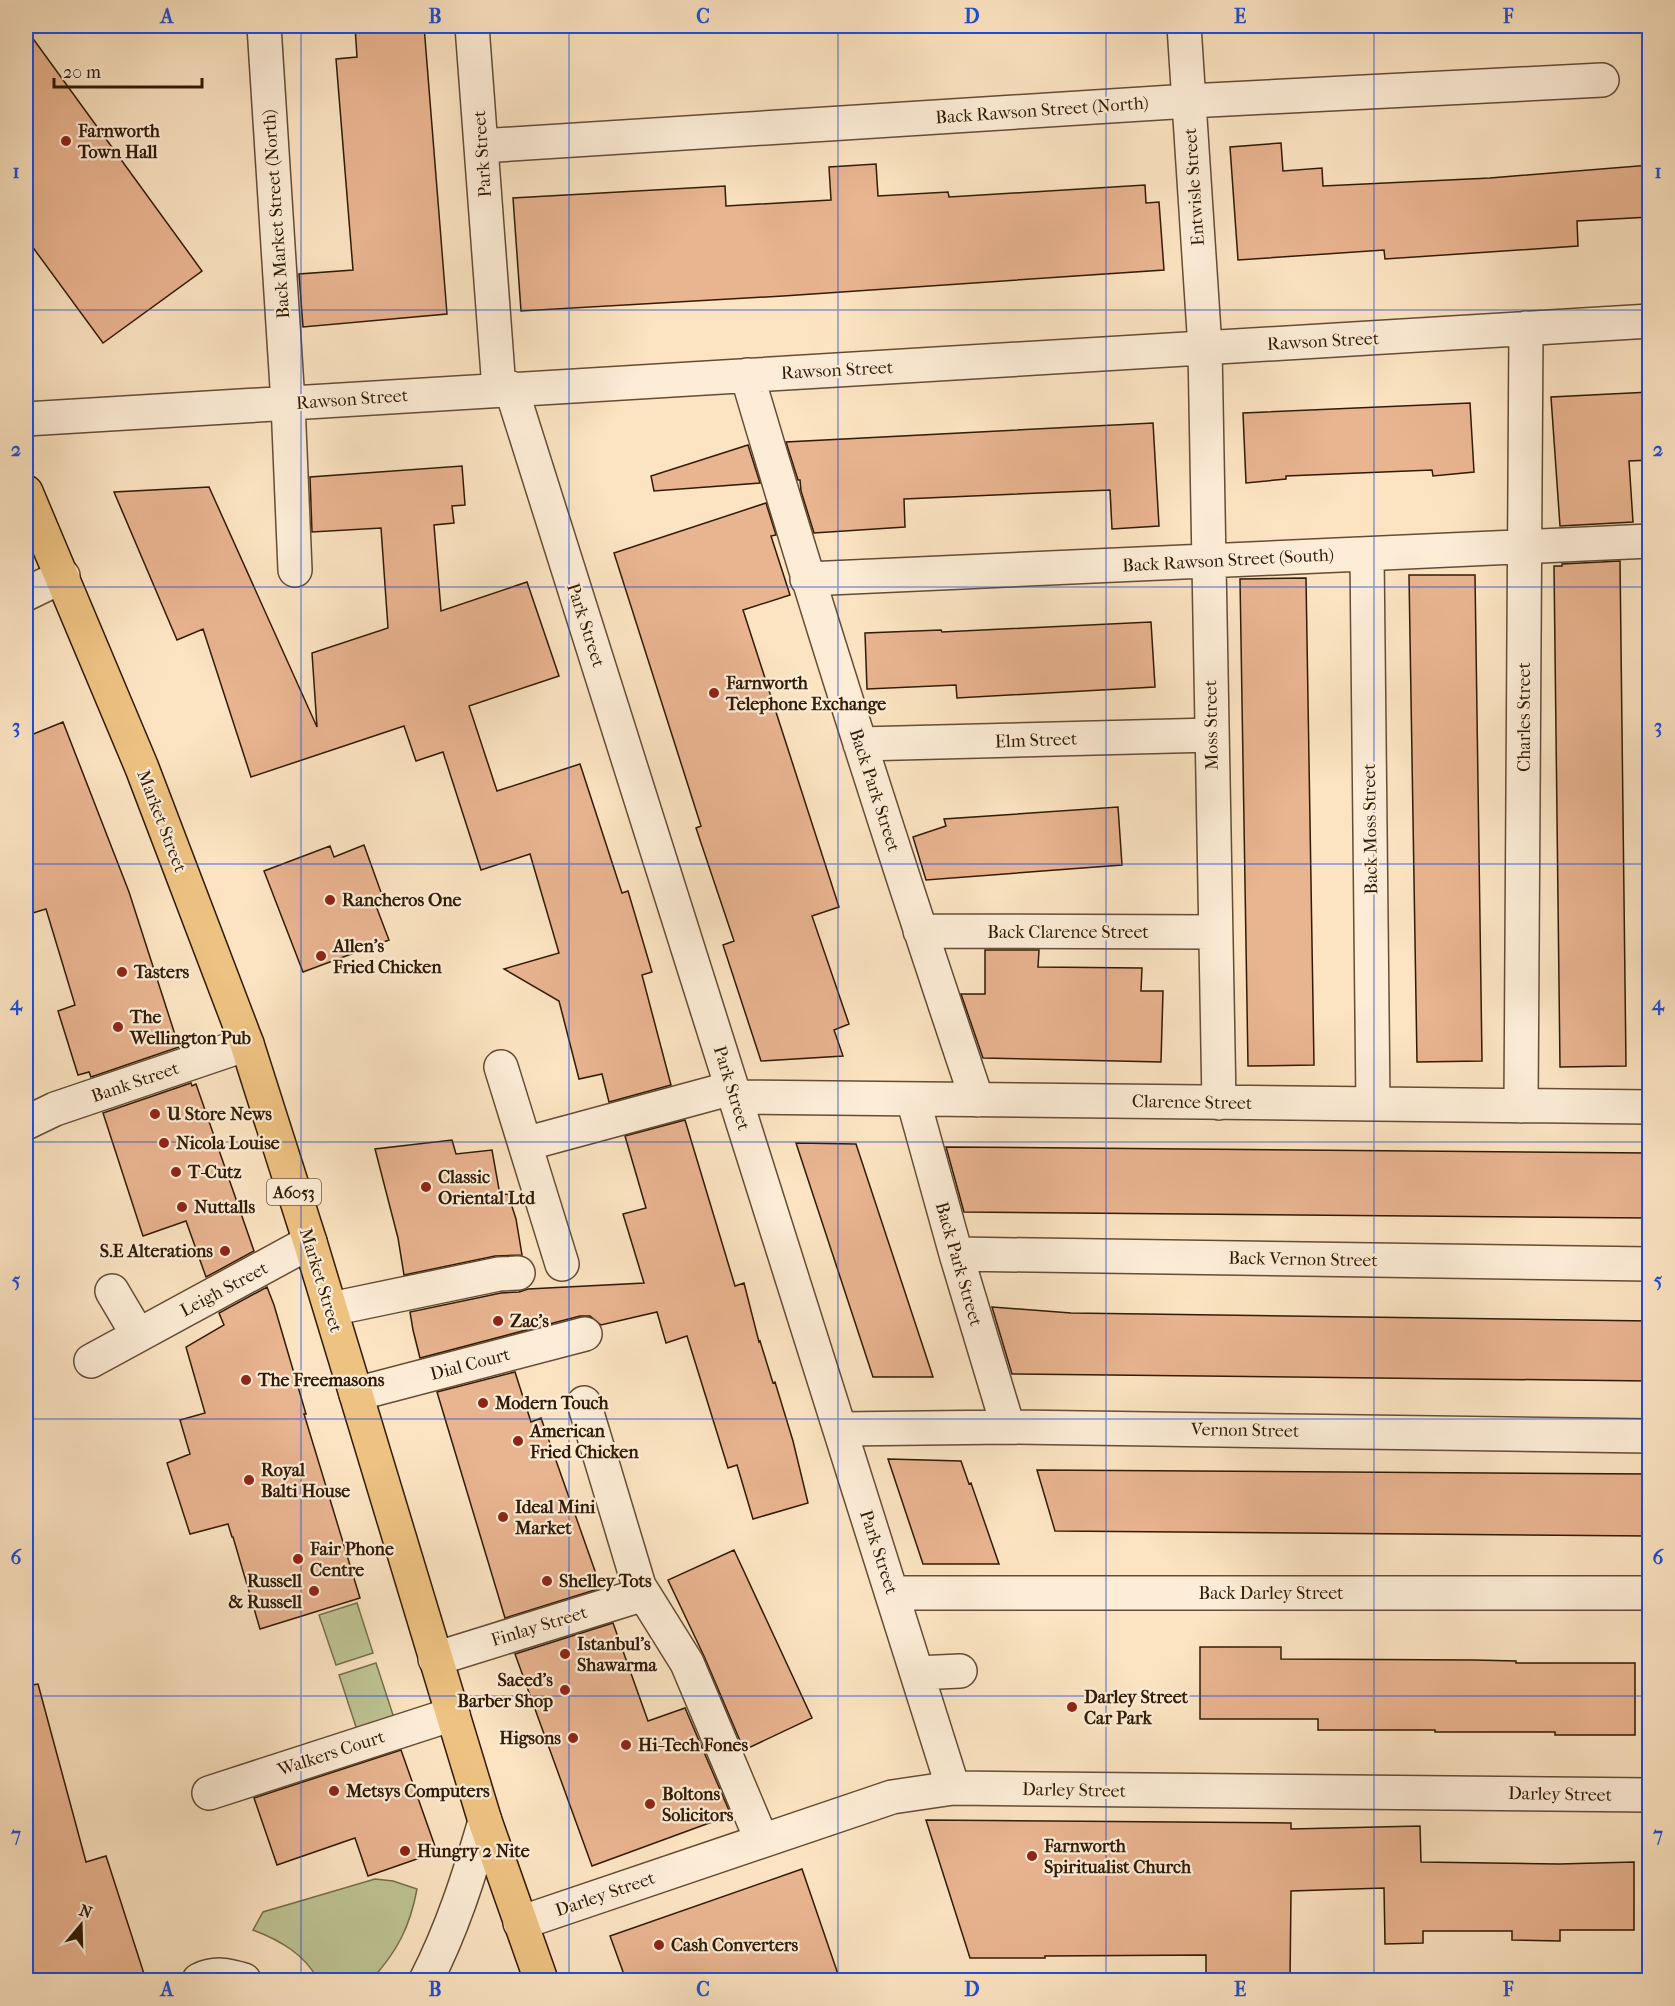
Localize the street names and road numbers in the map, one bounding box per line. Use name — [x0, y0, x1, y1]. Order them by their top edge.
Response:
street label: Back Rawson Street (North) — [935, 93, 1149, 128]
street label: Back Market Street (North) — [259, 109, 294, 319]
street label: Park Street — [469, 109, 496, 198]
street label: Entwisle Street — [1180, 127, 1209, 247]
street label: Rawson Street — [1266, 328, 1380, 355]
street label: Rawson Street — [780, 357, 894, 384]
street label: Rawson Street — [295, 385, 409, 414]
street label: Back Rawson Street (South) — [1122, 544, 1334, 577]
street label: Park Street — [562, 580, 609, 670]
street label: Charles Street — [1514, 662, 1535, 772]
street label: Moss Street — [1200, 679, 1223, 770]
street label: Back Park Street — [845, 726, 904, 855]
street label: Elm Street — [995, 729, 1078, 752]
street label: Back Moss Street — [1359, 763, 1382, 895]
street label: Market Street — [132, 767, 191, 876]
street label: Back Clarence Street — [987, 922, 1149, 943]
street label: Park Street — [709, 1043, 754, 1133]
street label: Bank Street — [89, 1058, 182, 1107]
street label: Clarence Street — [1132, 1091, 1253, 1114]
road number: A6053 — [267, 1179, 321, 1205]
street label: Back Park Street — [931, 1200, 986, 1329]
street label: Market Street — [295, 1225, 347, 1335]
street label: Back Vernon Street — [1228, 1248, 1378, 1271]
street label: Leigh Street — [177, 1257, 272, 1321]
street label: Dial Court — [428, 1344, 513, 1385]
street label: Vernon Street — [1190, 1419, 1300, 1442]
street label: Park Street — [855, 1507, 902, 1597]
street label: Back Darley Street — [1198, 1583, 1344, 1604]
street label: Finlay Street — [489, 1602, 590, 1651]
street label: Walkers Court — [274, 1726, 388, 1781]
street label: Darley Street — [1022, 1779, 1127, 1802]
street label: Darley Street — [1508, 1783, 1613, 1806]
street label: Darley Street — [553, 1867, 658, 1921]

